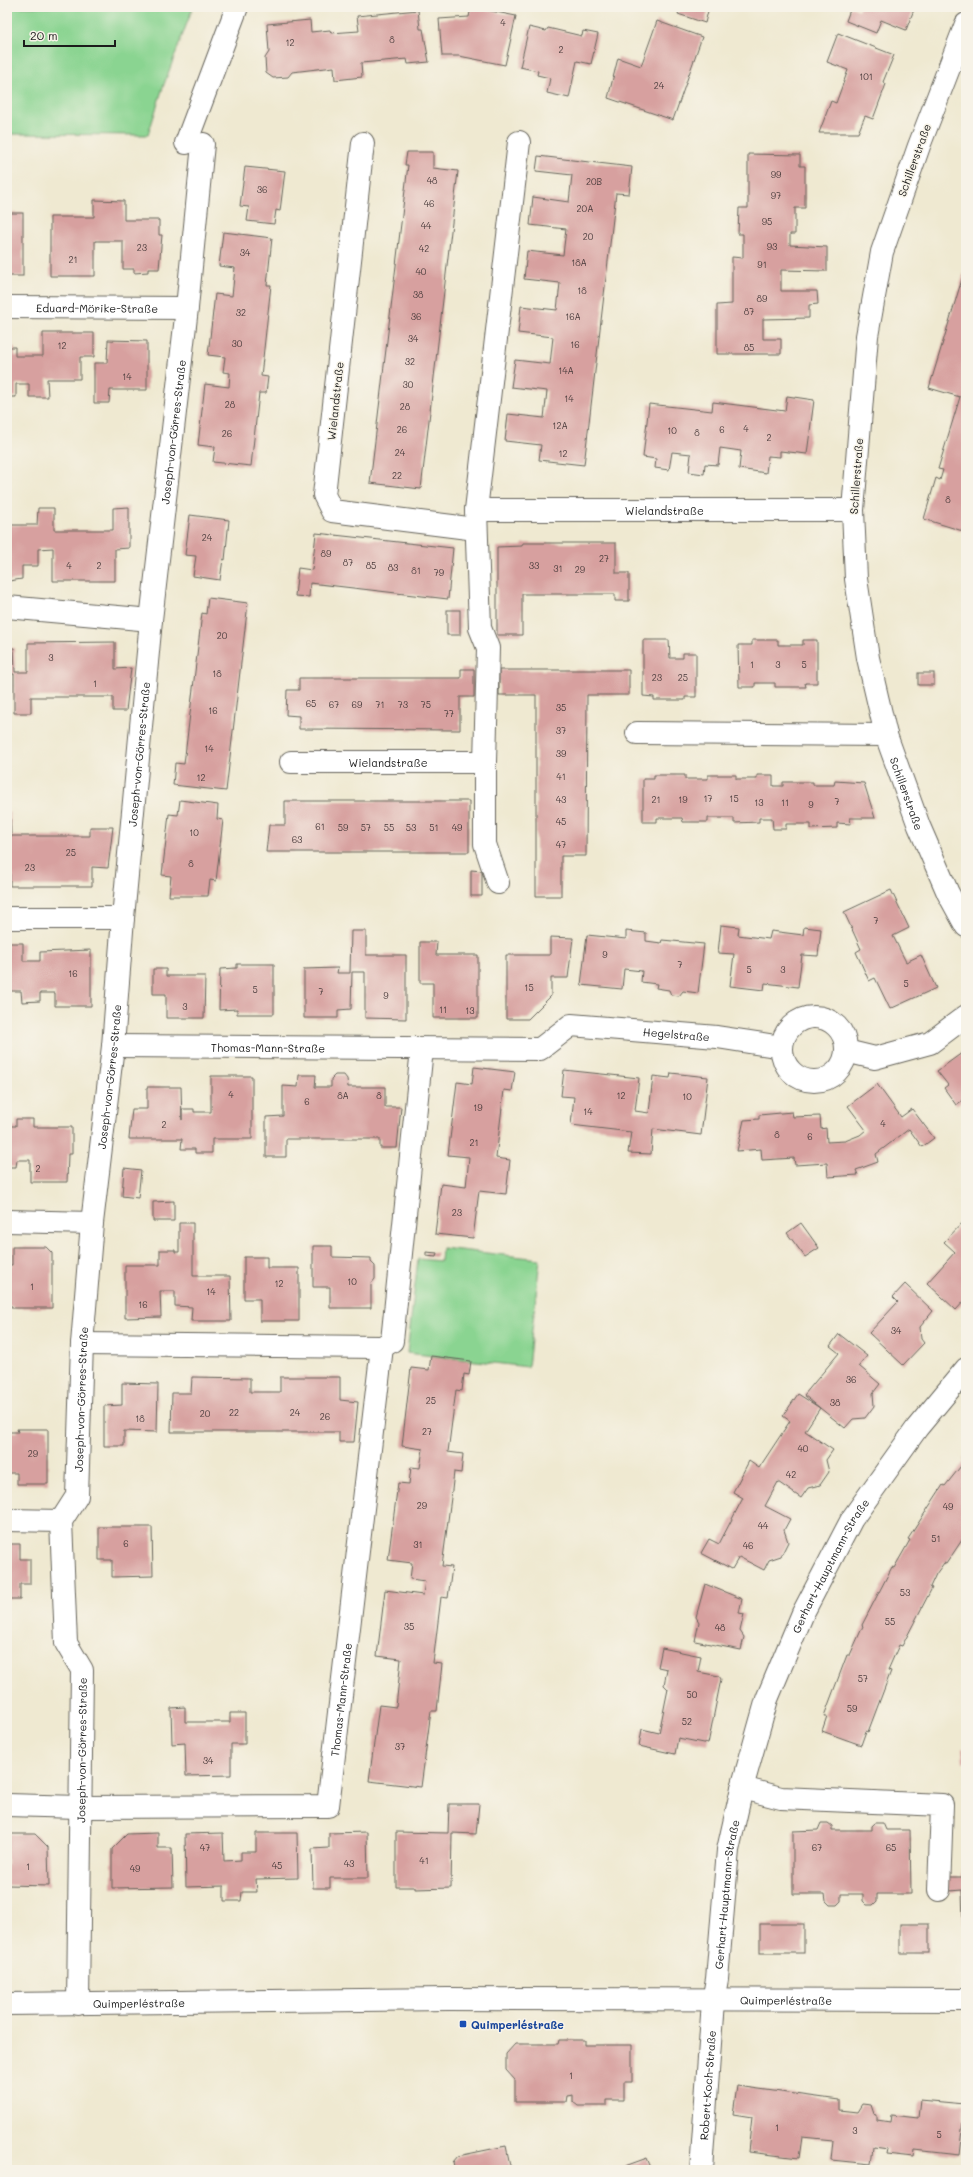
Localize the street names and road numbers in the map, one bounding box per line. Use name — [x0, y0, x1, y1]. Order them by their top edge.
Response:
street label: Schillerstraße — [894, 121, 934, 198]
street label: Eduard-Mörike-Straße — [36, 300, 158, 315]
street label: Joseph-von-Görres-Straße — [157, 359, 189, 505]
street label: Wielandstraße — [323, 361, 347, 441]
street label: Schillerstraße — [846, 437, 866, 515]
street label: Wielandstraße — [625, 503, 704, 518]
street label: Joseph-von-Görres-Straße — [124, 681, 153, 827]
street label: Wielandstraße — [349, 755, 428, 770]
street label: Schillerstraße — [887, 755, 927, 832]
street label: Joseph-von-Görres-Straße — [93, 1004, 124, 1150]
street label: Hegelstraße — [642, 1023, 711, 1044]
street label: Thomas-Mann-Straße — [211, 1039, 325, 1055]
street label: Joseph-von-Görres-Straße — [70, 1326, 91, 1472]
street label: Gerhart-Hauptmann-Straße — [788, 1495, 872, 1635]
street label: Thomas-Mann-Straße — [326, 1642, 355, 1757]
street label: Joseph-von-Görres-Straße — [73, 1677, 89, 1823]
street label: Gerhart-Hauptmann-Straße — [710, 1818, 742, 1970]
street label: Quimperléstraße — [740, 1992, 832, 2007]
street label: Quimperléstraße — [93, 1994, 185, 2011]
street label: Robert-Koch-Straße — [696, 2030, 718, 2141]

